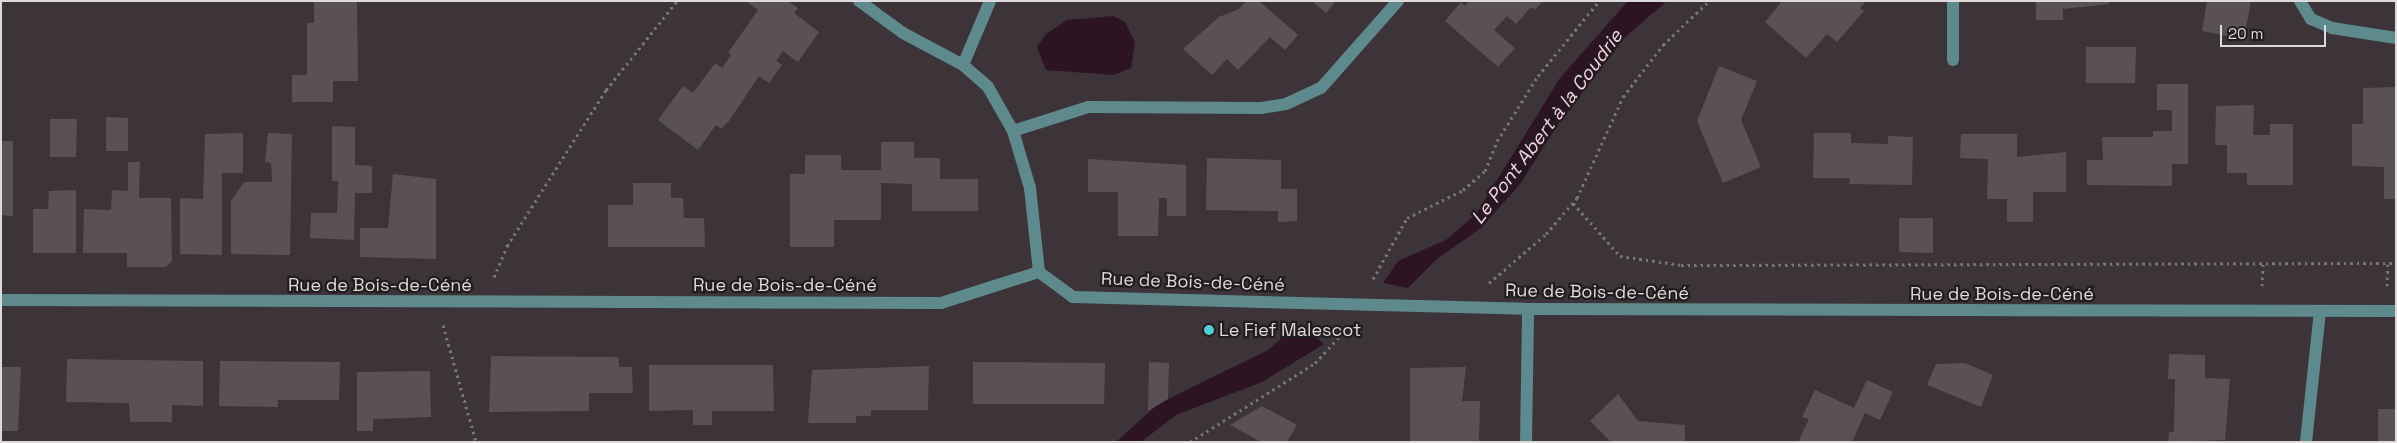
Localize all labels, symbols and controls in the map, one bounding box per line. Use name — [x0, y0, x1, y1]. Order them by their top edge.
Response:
scale bar — [2222, 15, 2328, 47]
text: 20 m — [2228, 24, 2263, 43]
water label: Le Pont Abert à la Coudrie — [1466, 25, 1628, 229]
street label: Rue de Bois-de-Céné — [1101, 268, 1285, 296]
street label: Rue de Bois-de-Céné — [288, 274, 472, 296]
street label: Rue de Bois-de-Céné — [693, 274, 877, 296]
street label: Rue de Bois-de-Céné — [1505, 280, 1689, 304]
street label: Rue de Bois-de-Céné — [1910, 283, 2094, 305]
place label: Le Fief Malescot — [1219, 319, 1361, 341]
marker: Le Fief Malescot — [1203, 324, 1215, 336]

